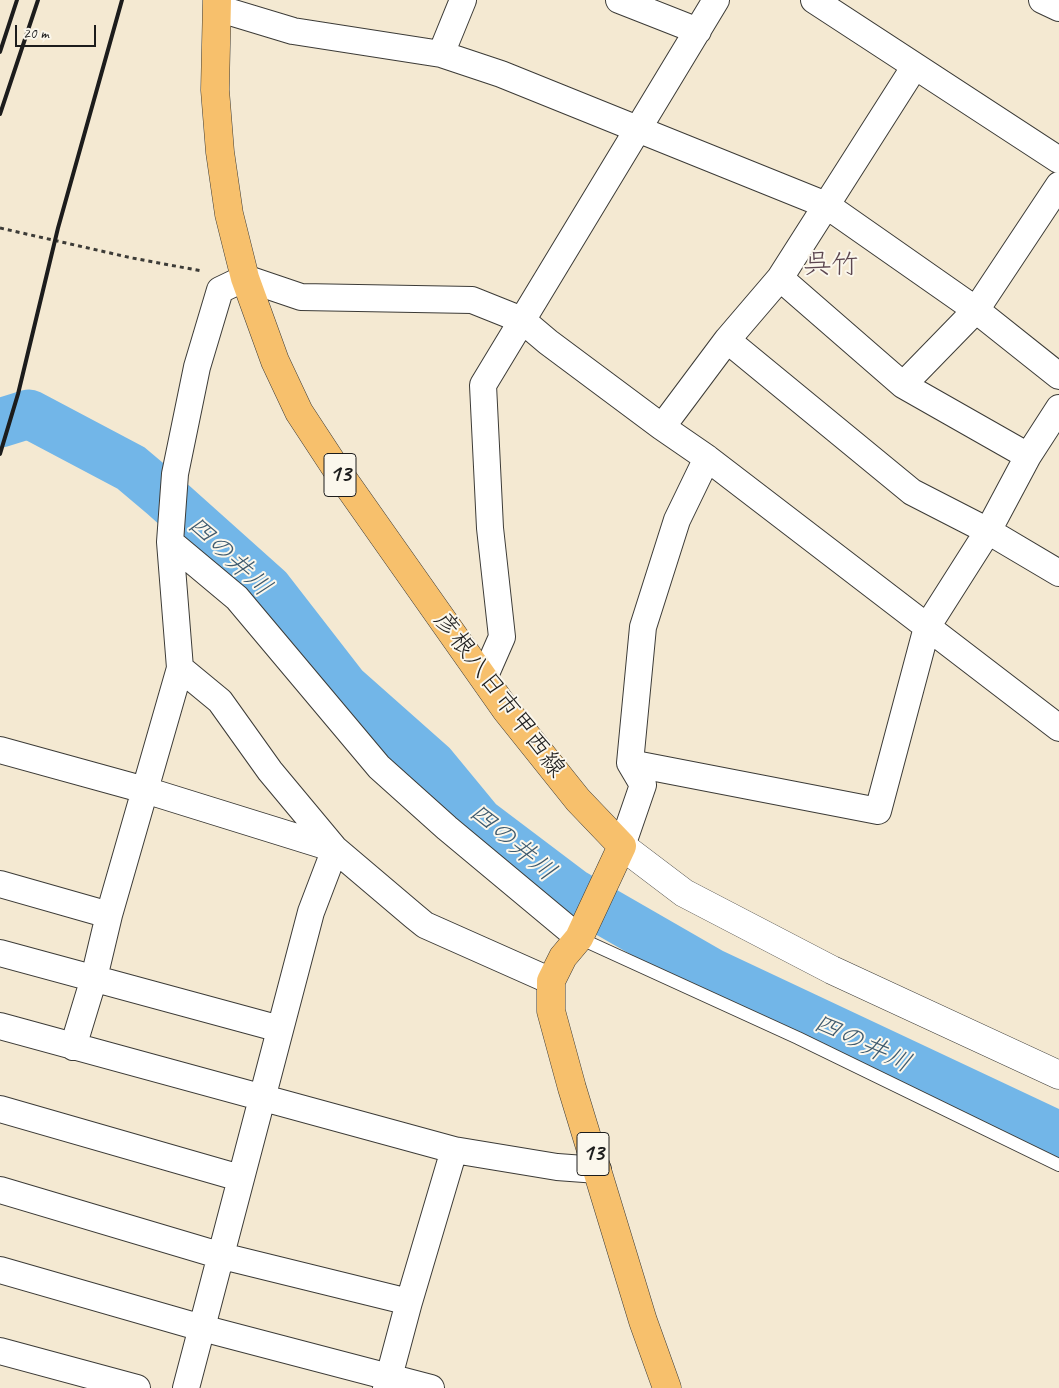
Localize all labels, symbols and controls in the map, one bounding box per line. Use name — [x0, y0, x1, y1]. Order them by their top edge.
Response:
scale bar — [18, 15, 99, 47]
text: 20 m — [23, 24, 49, 43]
district label: 呉竹 — [803, 249, 859, 283]
road number: 13 — [324, 454, 356, 496]
water label: 四の井川 — [180, 510, 278, 604]
street label: 彦根八日市甲西線 — [427, 606, 571, 784]
water label: 四の井川 — [462, 798, 562, 888]
water label: 四の井川 — [808, 1008, 916, 1080]
road number: 13 — [577, 1132, 609, 1176]

